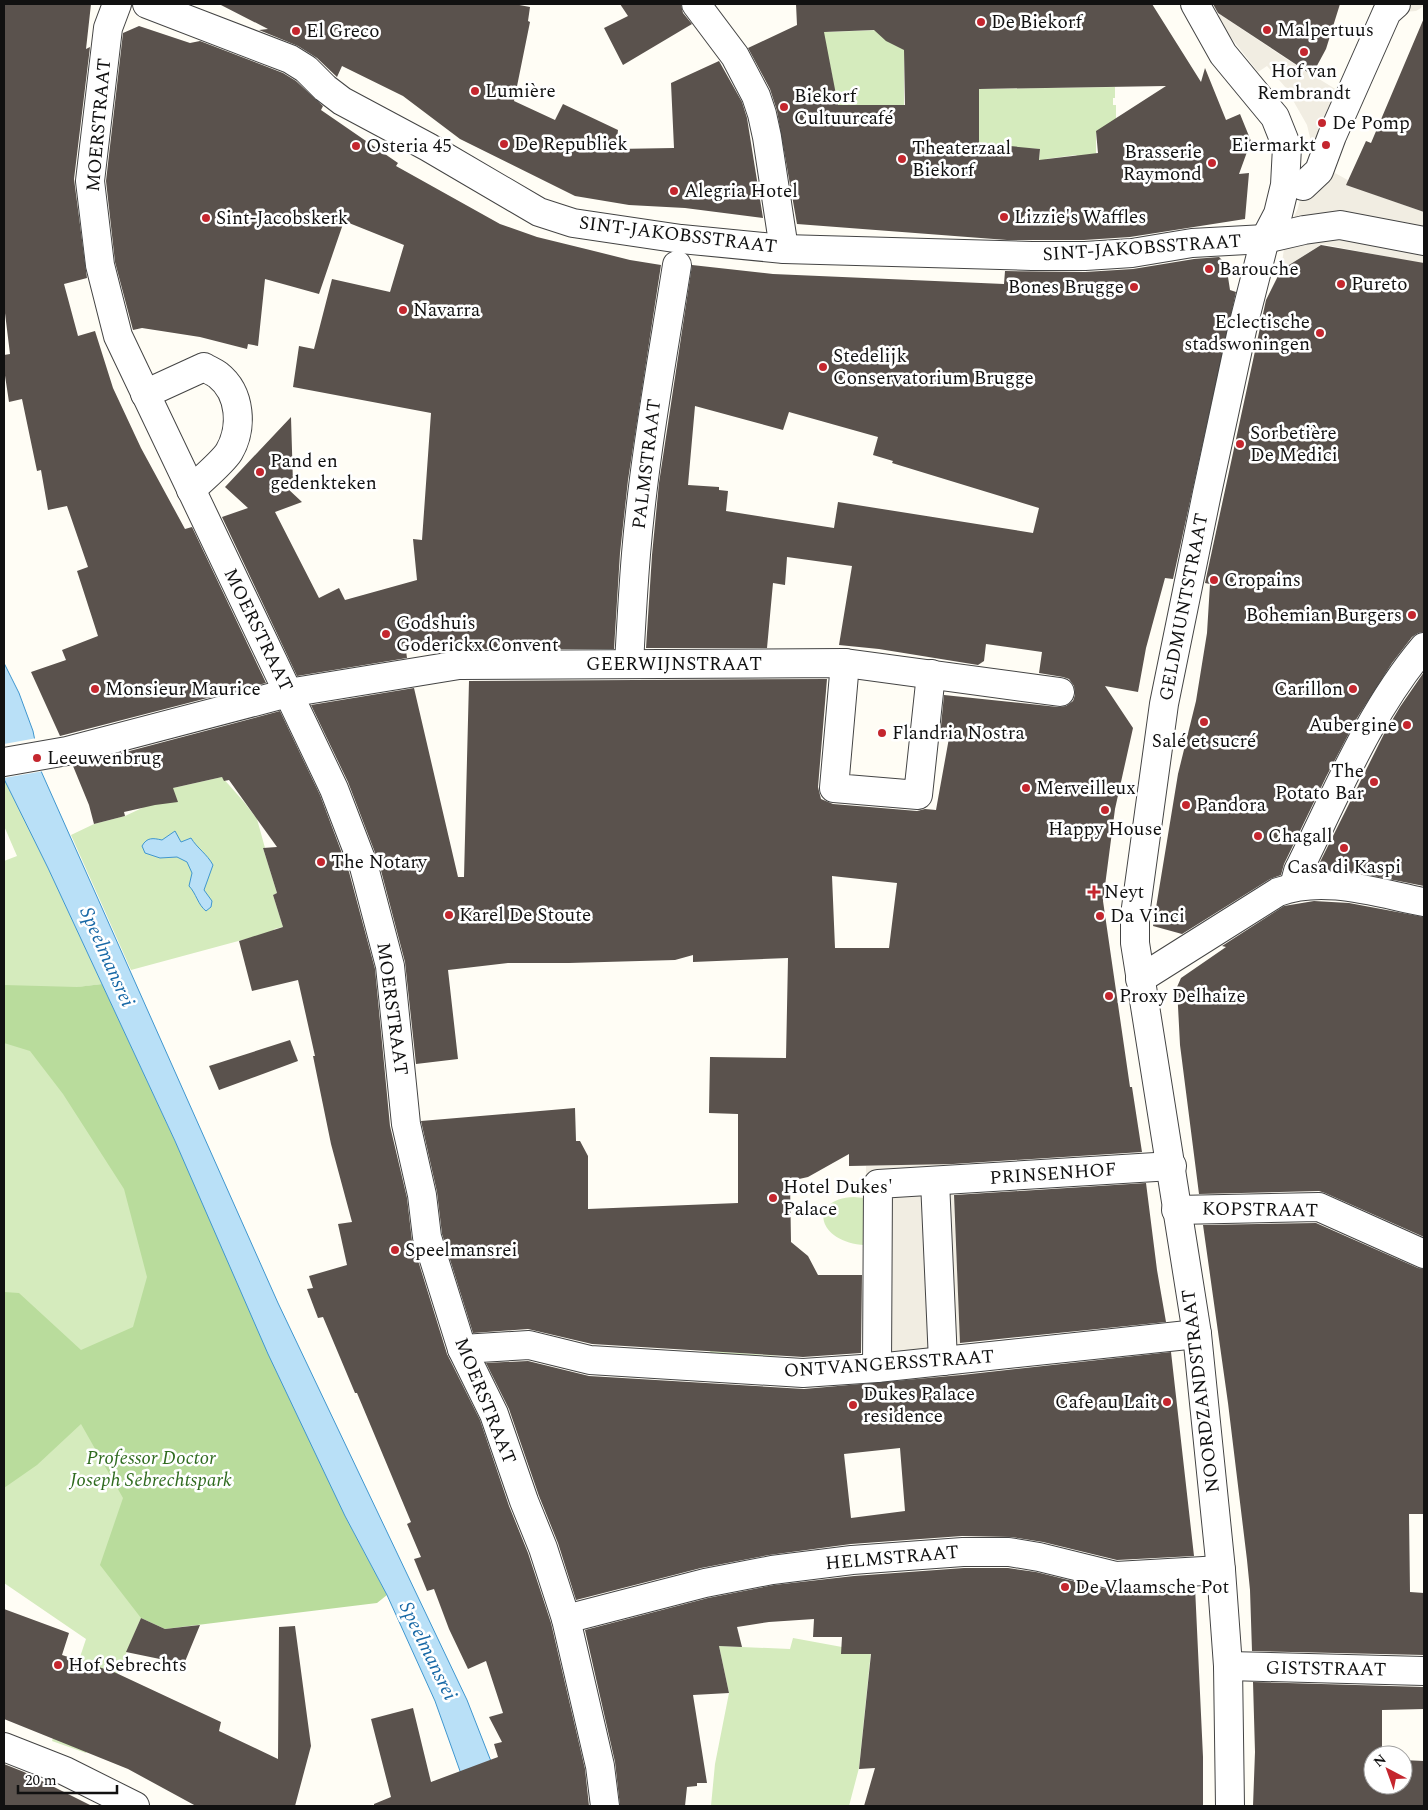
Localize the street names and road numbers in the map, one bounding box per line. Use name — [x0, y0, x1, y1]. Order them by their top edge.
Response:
street label: MOERSTRAAT — [79, 57, 119, 193]
street label: SINT-JAKOBSSTRAAT — [577, 208, 779, 262]
street label: SINT-JAKOBSSTRAAT — [1042, 227, 1242, 269]
street label: PALMSTRAAT — [625, 397, 669, 531]
street label: GELDMUNTSTRAAT — [1152, 511, 1216, 703]
street label: MOERSTRAAT — [216, 563, 300, 697]
street label: GEERWIJNSTRAAT — [586, 650, 762, 679]
street label: MOERSTRAAT — [368, 941, 416, 1077]
street label: PRINSENHOF — [989, 1155, 1117, 1193]
street label: KOPSTRAAT — [1202, 1194, 1318, 1226]
street label: NOORDZANDSTRAAT — [1174, 1287, 1228, 1495]
street label: MOERSTRAAT — [446, 1333, 524, 1469]
street label: ONTVANGERSSTRAAT — [783, 1342, 995, 1386]
street label: HELMSTRAAT — [824, 1538, 960, 1578]
street label: GISTSTRAAT — [1265, 1653, 1387, 1685]

